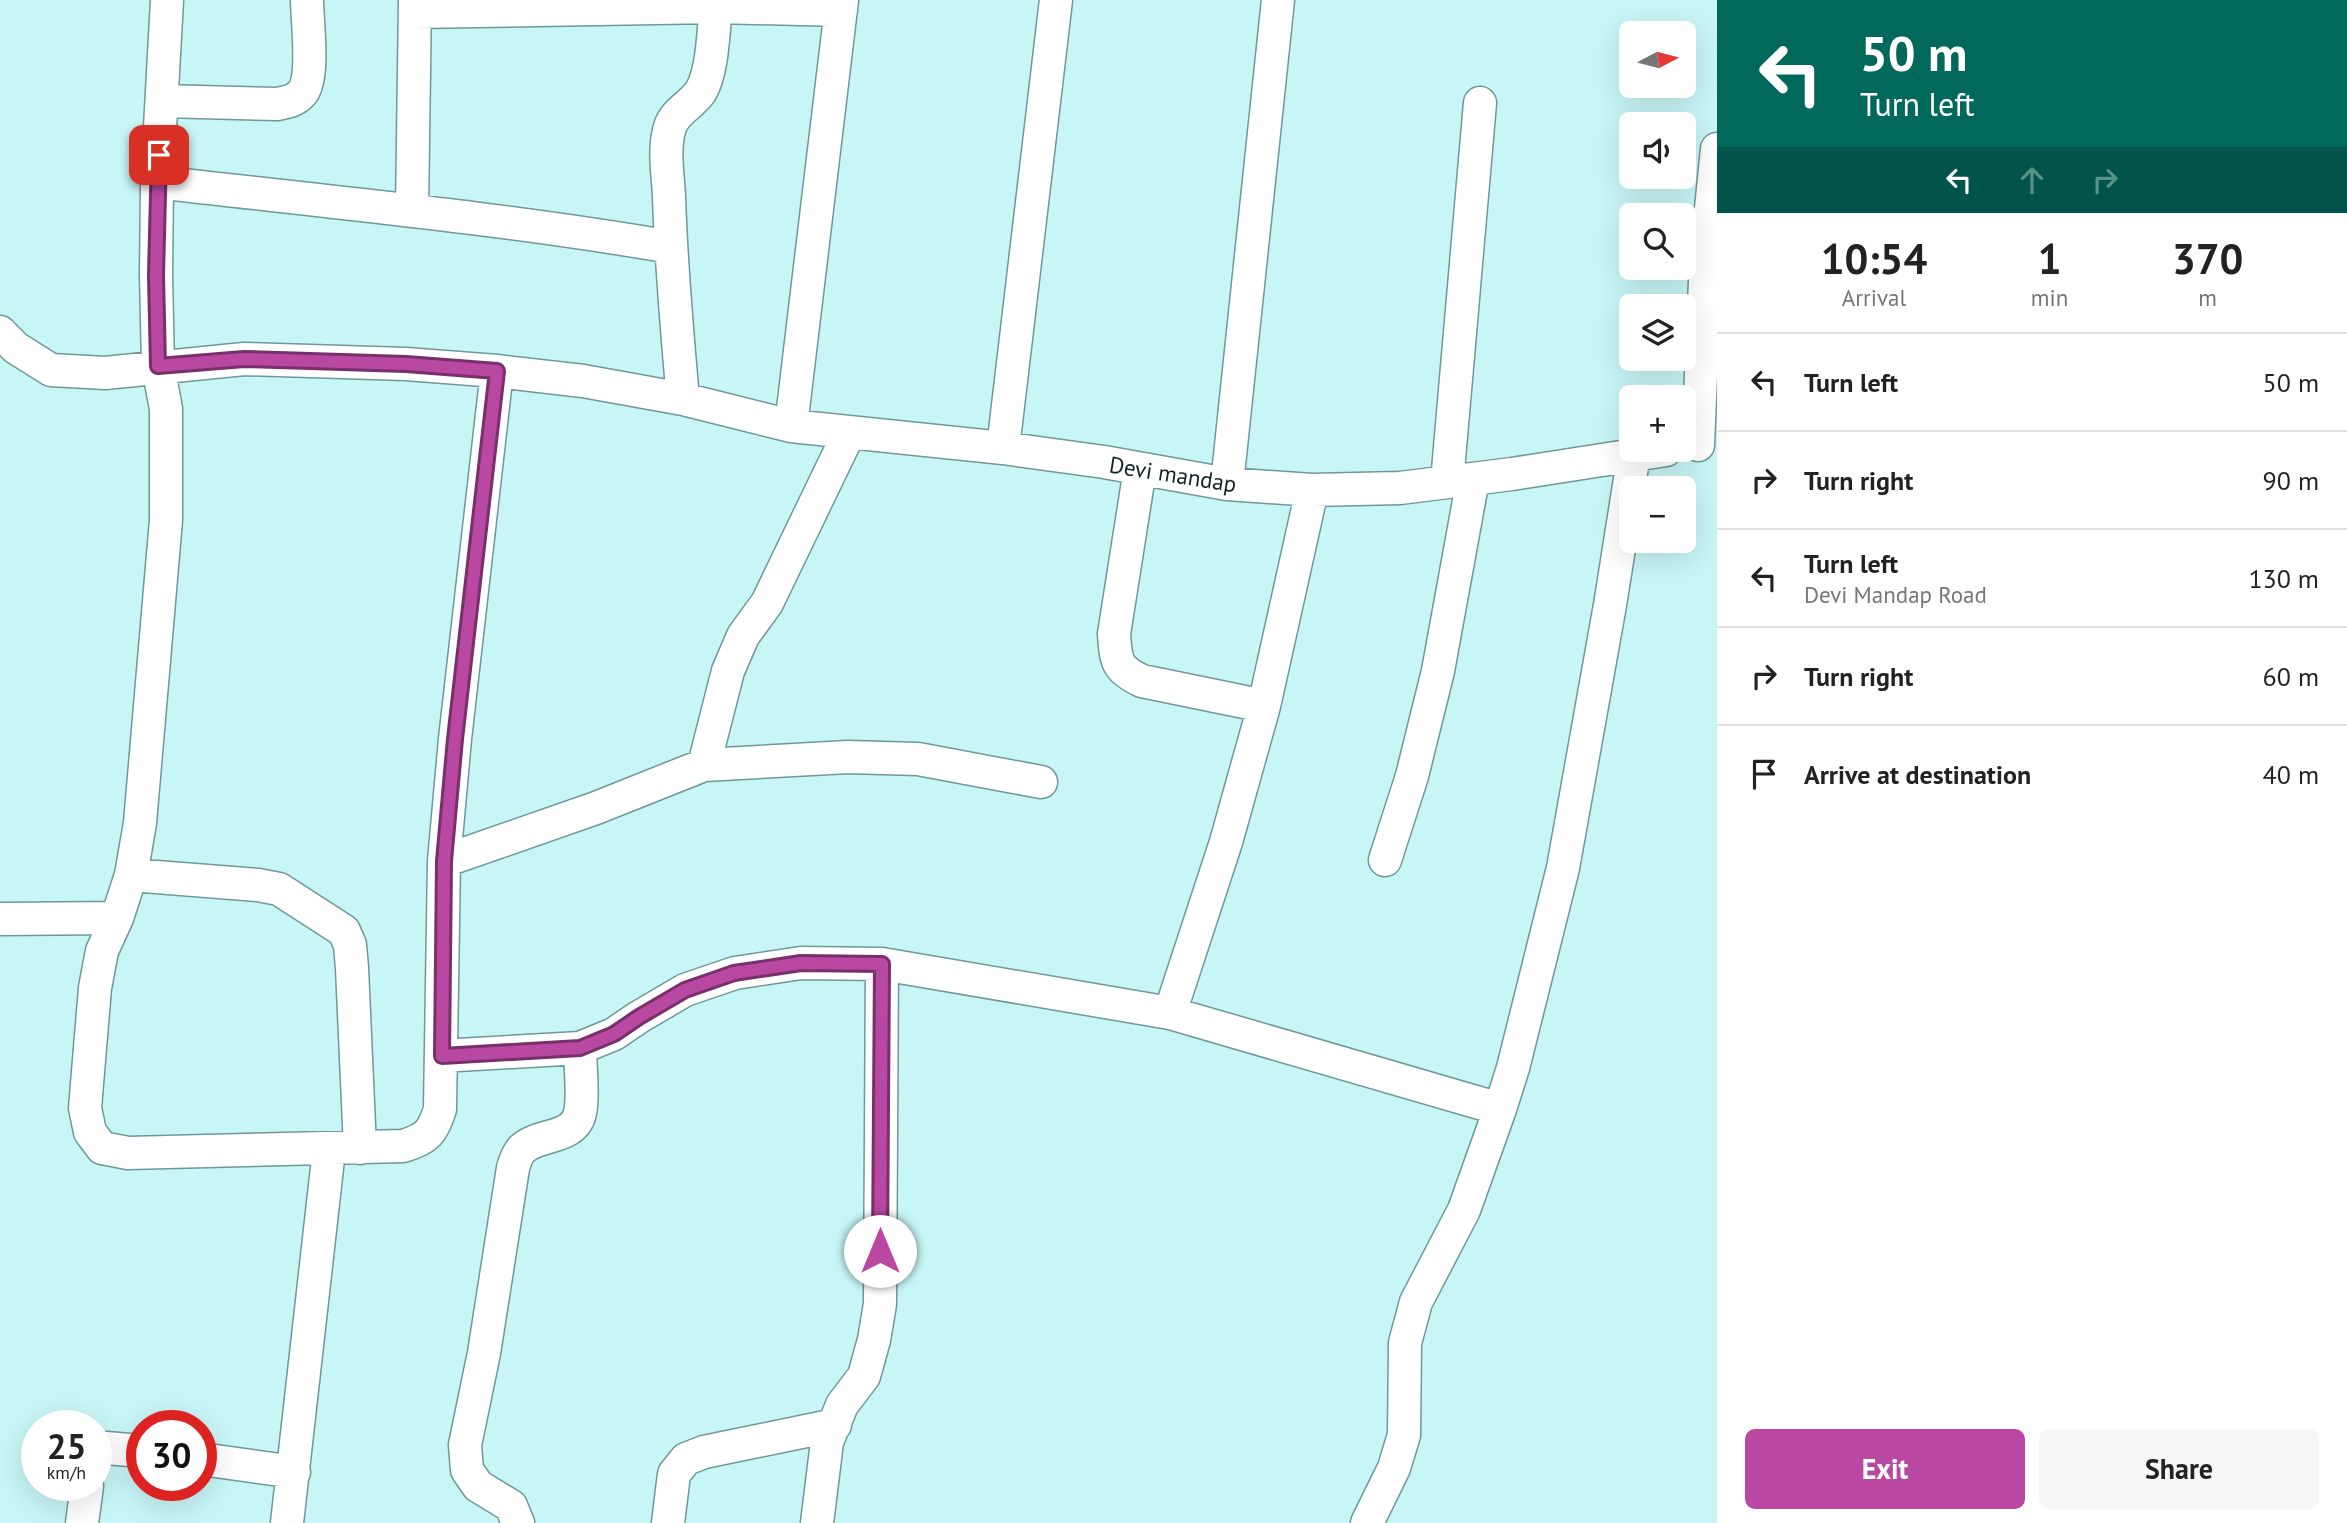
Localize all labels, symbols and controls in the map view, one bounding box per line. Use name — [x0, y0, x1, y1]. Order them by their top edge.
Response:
north arrow — [1619, 21, 1696, 98]
map controls — [1619, 21, 1696, 553]
text: 50 m — [1860, 21, 1967, 85]
icon: left — [1745, 28, 1836, 119]
text: Turn left — [1860, 83, 1975, 125]
button: sound — [1619, 112, 1696, 189]
pin — [129, 125, 189, 185]
icon: arrive — [140, 136, 178, 174]
icon: left — [1940, 161, 1978, 199]
icon: ahead — [2013, 161, 2051, 199]
icon: right — [2086, 161, 2124, 199]
button: search — [1619, 203, 1696, 280]
text: 10:54 — [1821, 231, 1927, 286]
text: 1 — [2038, 231, 2061, 286]
text: 370 — [2172, 231, 2243, 286]
text: Arrival — [1842, 283, 1906, 312]
text: min — [2031, 283, 2068, 312]
text: m — [2198, 283, 2217, 312]
button: layers — [1619, 294, 1696, 371]
icon: left — [1745, 363, 1783, 401]
text: Turn left — [1804, 366, 1898, 399]
text: 50 m — [2263, 366, 2319, 399]
button: + — [1619, 385, 1696, 462]
street label: Devi mandap — [1107, 450, 1239, 498]
icon: right — [1745, 461, 1783, 499]
text: Turn right — [1804, 464, 1913, 497]
text: 90 m — [2263, 464, 2319, 497]
button: − — [1619, 476, 1696, 553]
text: Turn left — [1804, 547, 1898, 580]
icon: left — [1745, 559, 1783, 597]
text: 130 m — [2248, 562, 2319, 595]
text: Devi Mandap Road — [1804, 580, 1987, 609]
icon: right — [1745, 657, 1783, 695]
text: Turn right — [1804, 660, 1913, 693]
text: 60 m — [2263, 660, 2319, 693]
icon: arrive — [1745, 755, 1783, 793]
text: Arrive at destination — [1804, 758, 2031, 791]
text: 40 m — [2263, 758, 2319, 791]
position arrow — [843, 1214, 917, 1288]
speed limit sign: 30 — [126, 1410, 217, 1501]
text: 25 — [47, 1423, 86, 1469]
button: Exit — [1745, 1429, 2025, 1509]
button: Share — [2039, 1429, 2319, 1509]
text: km/h — [47, 1461, 86, 1484]

